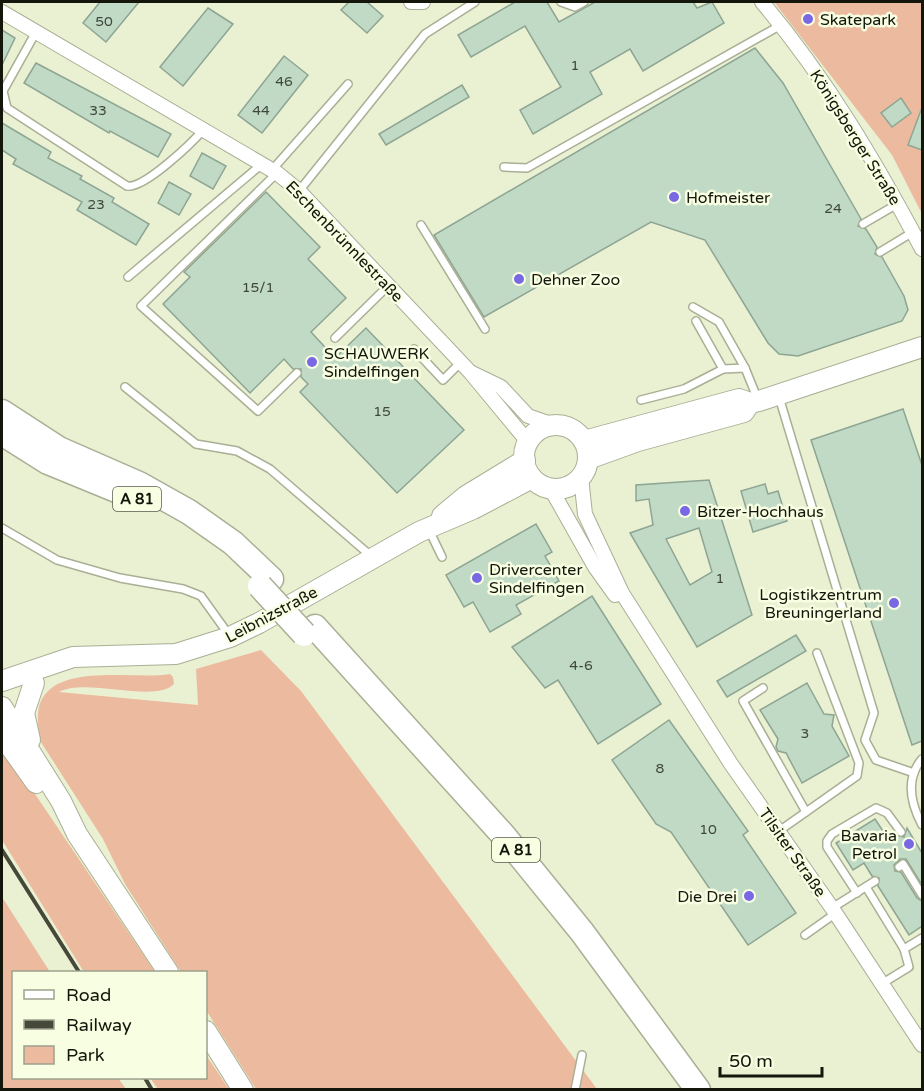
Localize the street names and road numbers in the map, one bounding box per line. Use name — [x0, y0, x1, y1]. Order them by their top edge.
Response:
street label: Königsberger Straße — [805, 66, 905, 209]
street label: Eschenbrünnlestraße — [281, 177, 407, 307]
road number: A 81 — [113, 487, 161, 511]
street label: Leibnizstraße — [222, 582, 321, 648]
street label: Tilsiter Straße — [754, 804, 830, 901]
road number: A 81 — [492, 838, 540, 862]

